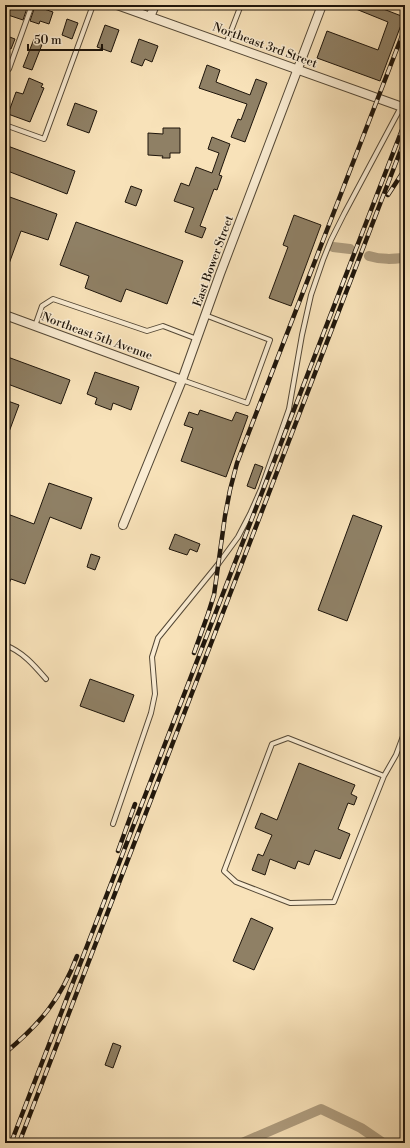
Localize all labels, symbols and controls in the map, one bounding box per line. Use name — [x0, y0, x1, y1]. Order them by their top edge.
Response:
street label: Northeast 3rd Street — [210, 20, 320, 72]
scale bar — [28, 26, 102, 52]
text: 50 m — [34, 33, 62, 48]
street label: East Bower Street — [190, 213, 237, 309]
street label: Northeast 5th Avenue — [39, 309, 154, 364]

